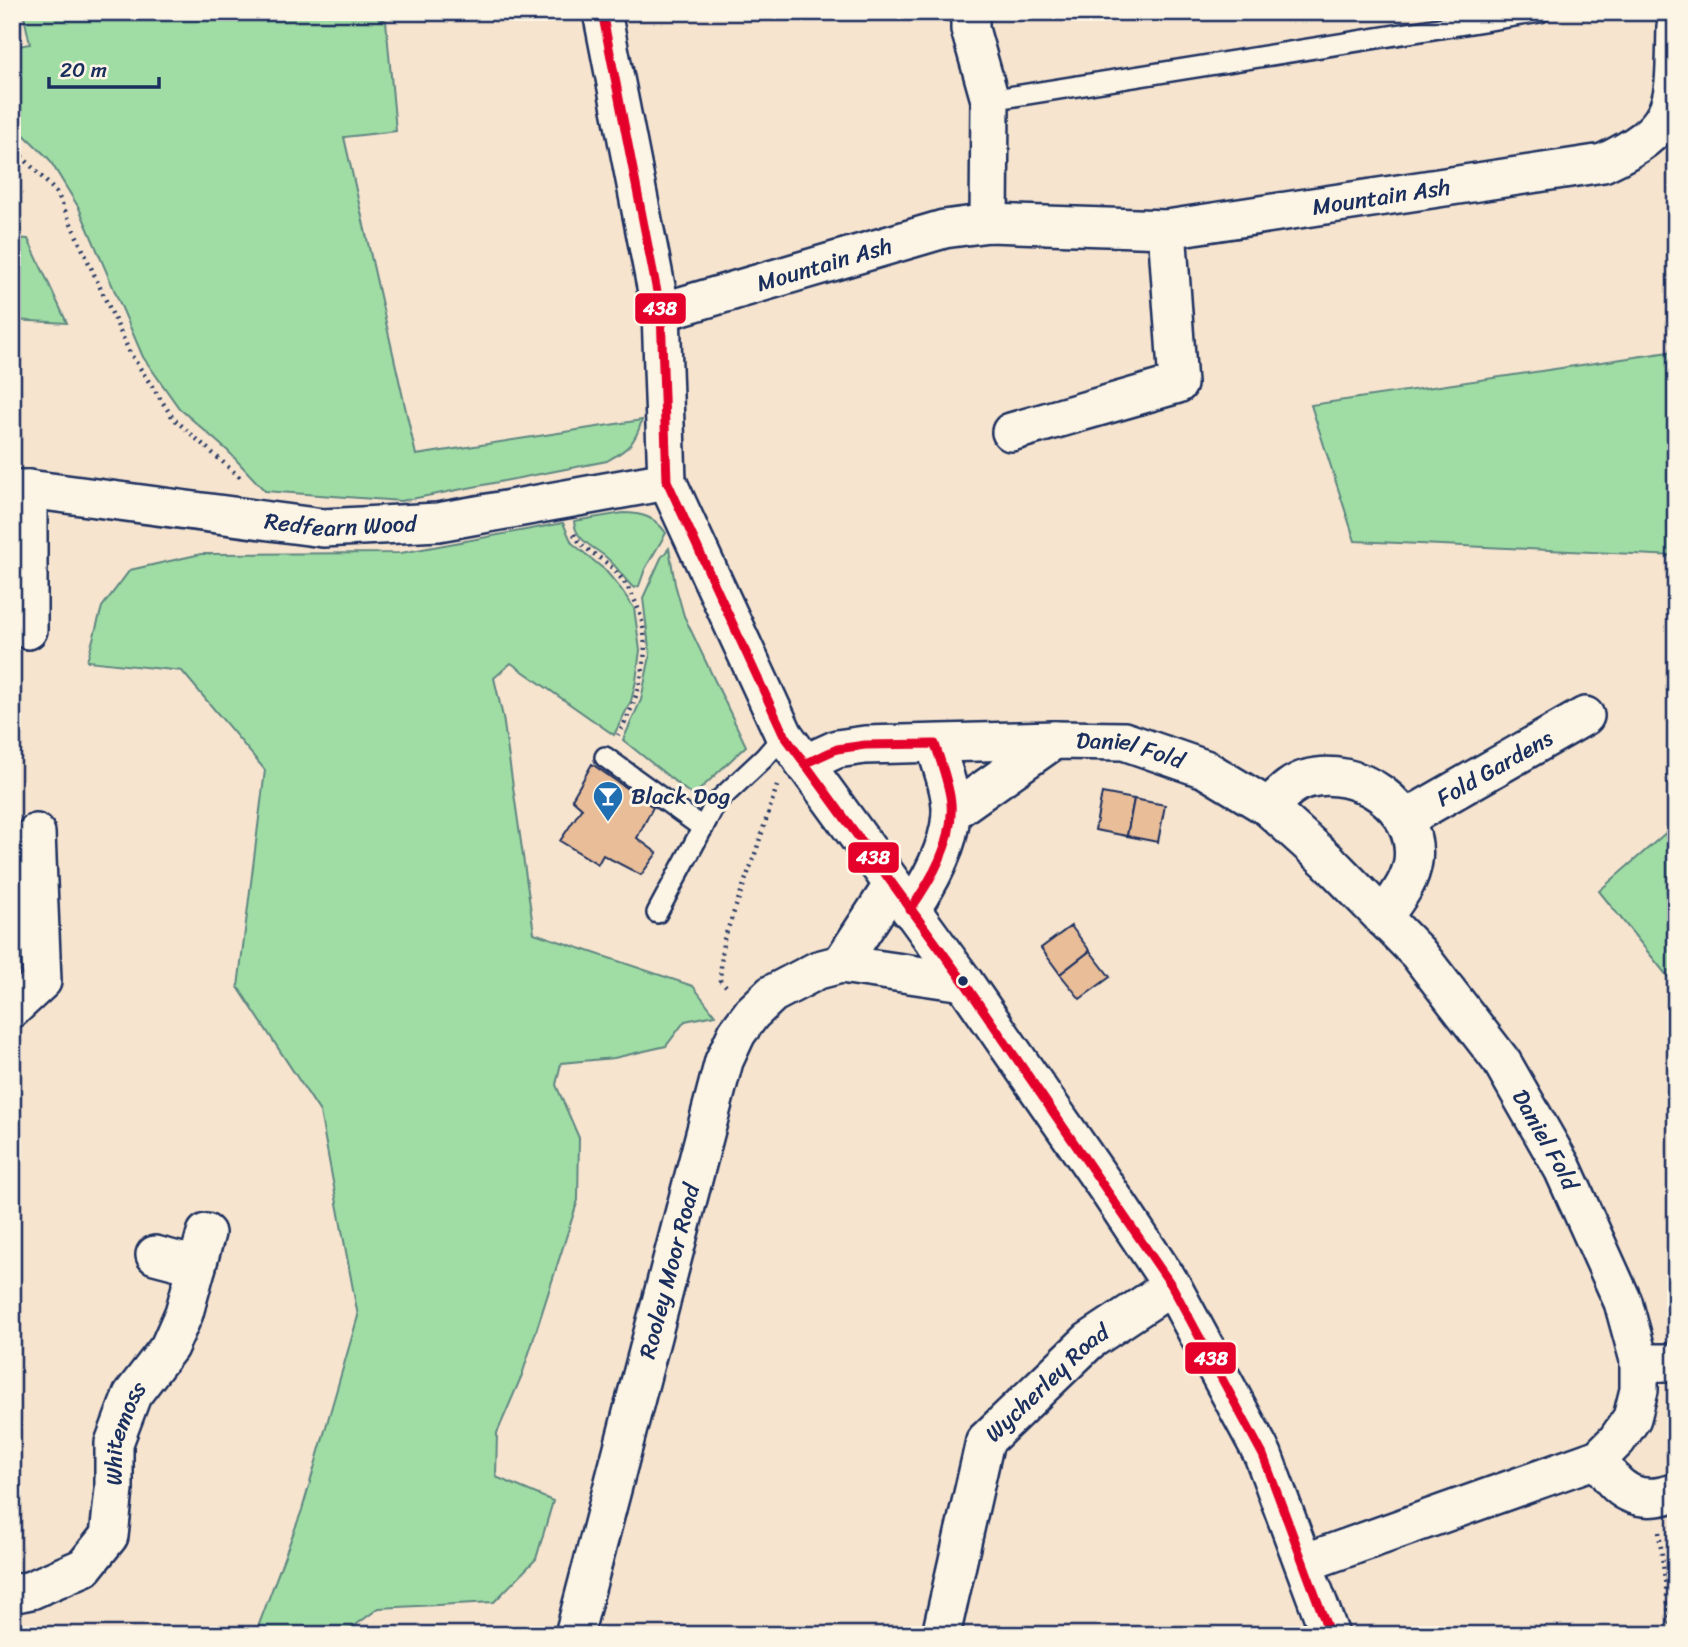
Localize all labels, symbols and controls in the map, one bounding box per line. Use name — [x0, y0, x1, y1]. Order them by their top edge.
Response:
scale bar — [49, 46, 159, 90]
text: 20 m — [60, 51, 107, 89]
street label: Mountain Ash — [1309, 166, 1453, 227]
street label: Mountain Ash — [751, 225, 897, 303]
line badge: 438 — [634, 292, 687, 325]
text: 438 — [642, 292, 677, 325]
street label: Redfearn Wood — [262, 500, 419, 548]
street label: Fold Gardens — [1428, 718, 1561, 818]
street label: Daniel Fold — [1076, 720, 1192, 781]
place label: Black Dog — [631, 776, 731, 817]
bar icon: Black Dog — [591, 779, 625, 823]
line badge: 438 — [847, 841, 900, 874]
text: 438 — [855, 841, 890, 874]
unlabelled marker — [956, 974, 970, 988]
street label: Daniel Fold — [1501, 1081, 1591, 1198]
street label: Rooley Moor Road — [627, 1177, 712, 1363]
street label: Wycherley Road — [975, 1311, 1119, 1452]
line badge: 438 — [1184, 1341, 1237, 1375]
text: 438 — [1193, 1342, 1228, 1375]
street label: Whitemoss — [94, 1371, 157, 1485]

